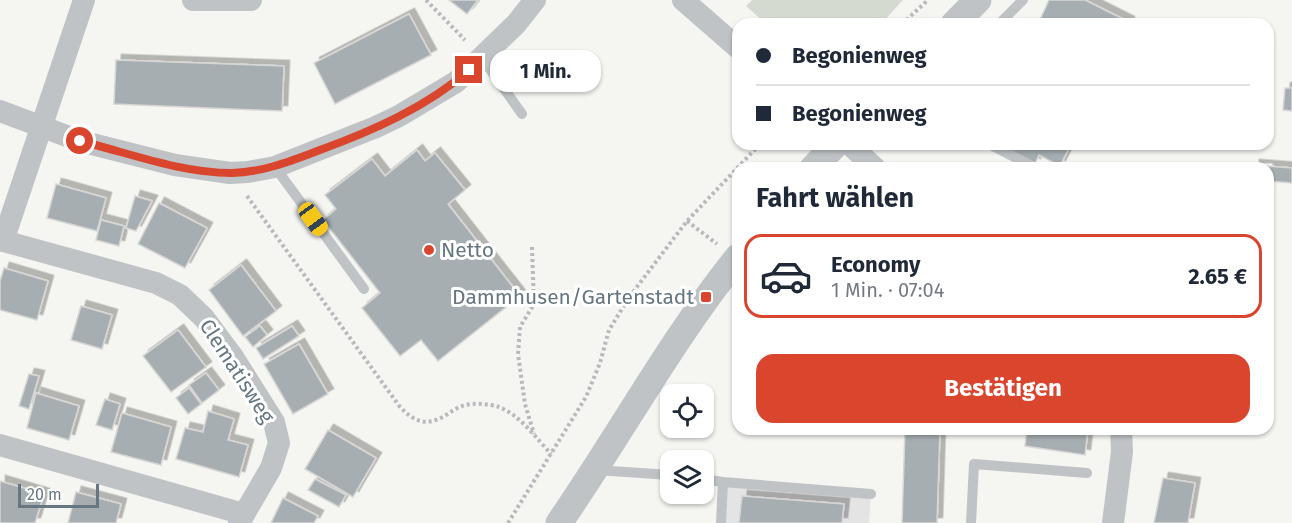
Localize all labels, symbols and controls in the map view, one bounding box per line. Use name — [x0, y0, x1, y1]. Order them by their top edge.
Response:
text: Begonienweg — [792, 42, 927, 69]
callout: 1 Min. — [490, 49, 601, 91]
route end — [455, 56, 482, 83]
text: 1 Min. — [520, 59, 571, 83]
text: Begonienweg — [792, 100, 927, 127]
route start — [66, 127, 93, 154]
text: Fahrt wählen — [756, 182, 914, 214]
car — [295, 199, 331, 239]
place label: Netto — [441, 237, 494, 263]
marker: Netto — [422, 243, 436, 257]
icon: car — [759, 249, 813, 303]
text: Economy — [831, 251, 920, 278]
text: 2.65 € — [1188, 263, 1247, 290]
text: 1 Min. · 07:04 — [831, 278, 944, 302]
place label: Dammhusen/Gartenstadt — [452, 284, 694, 310]
marker: Dammhusen/Gartenstadt — [699, 290, 713, 304]
street label: Clematisweg — [194, 314, 280, 428]
button: Bestätigen — [756, 354, 1250, 423]
map controls — [660, 384, 714, 504]
button: locate — [660, 384, 714, 438]
button: layers — [660, 450, 714, 504]
scale bar — [18, 481, 99, 508]
text: 20 m — [27, 485, 62, 504]

